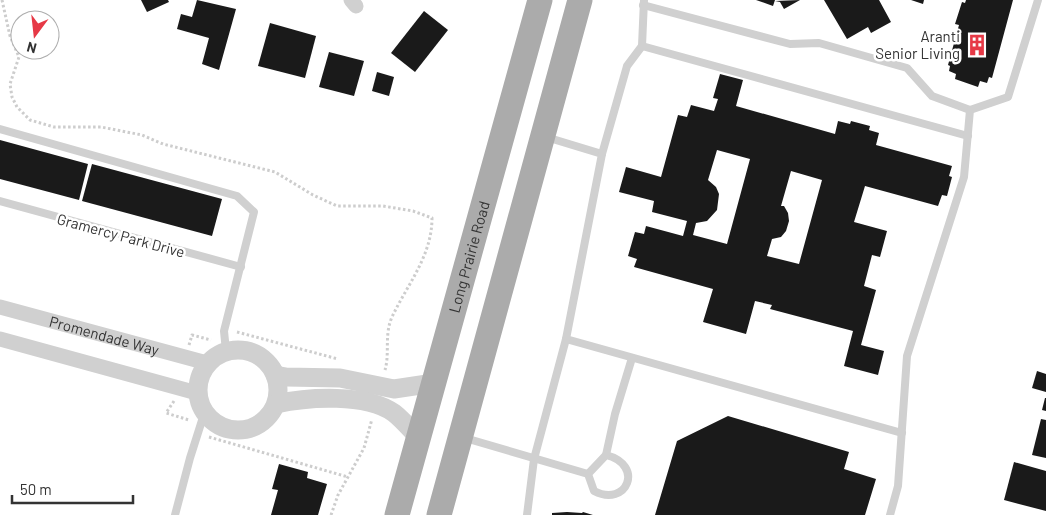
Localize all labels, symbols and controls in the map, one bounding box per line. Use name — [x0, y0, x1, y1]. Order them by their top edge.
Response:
north arrow — [10, 10, 60, 60]
place label: Aranti Senior Living — [875, 27, 960, 62]
building icon: Aranti Senior Living — [964, 32, 990, 58]
text: N — [25, 39, 38, 57]
street label: Long Prairie Road — [445, 199, 493, 315]
street label: Gramercy Park Drive — [55, 209, 187, 261]
street label: Promendade Way — [47, 312, 161, 359]
scale bar — [12, 472, 134, 504]
text: 50 m — [20, 480, 52, 498]

